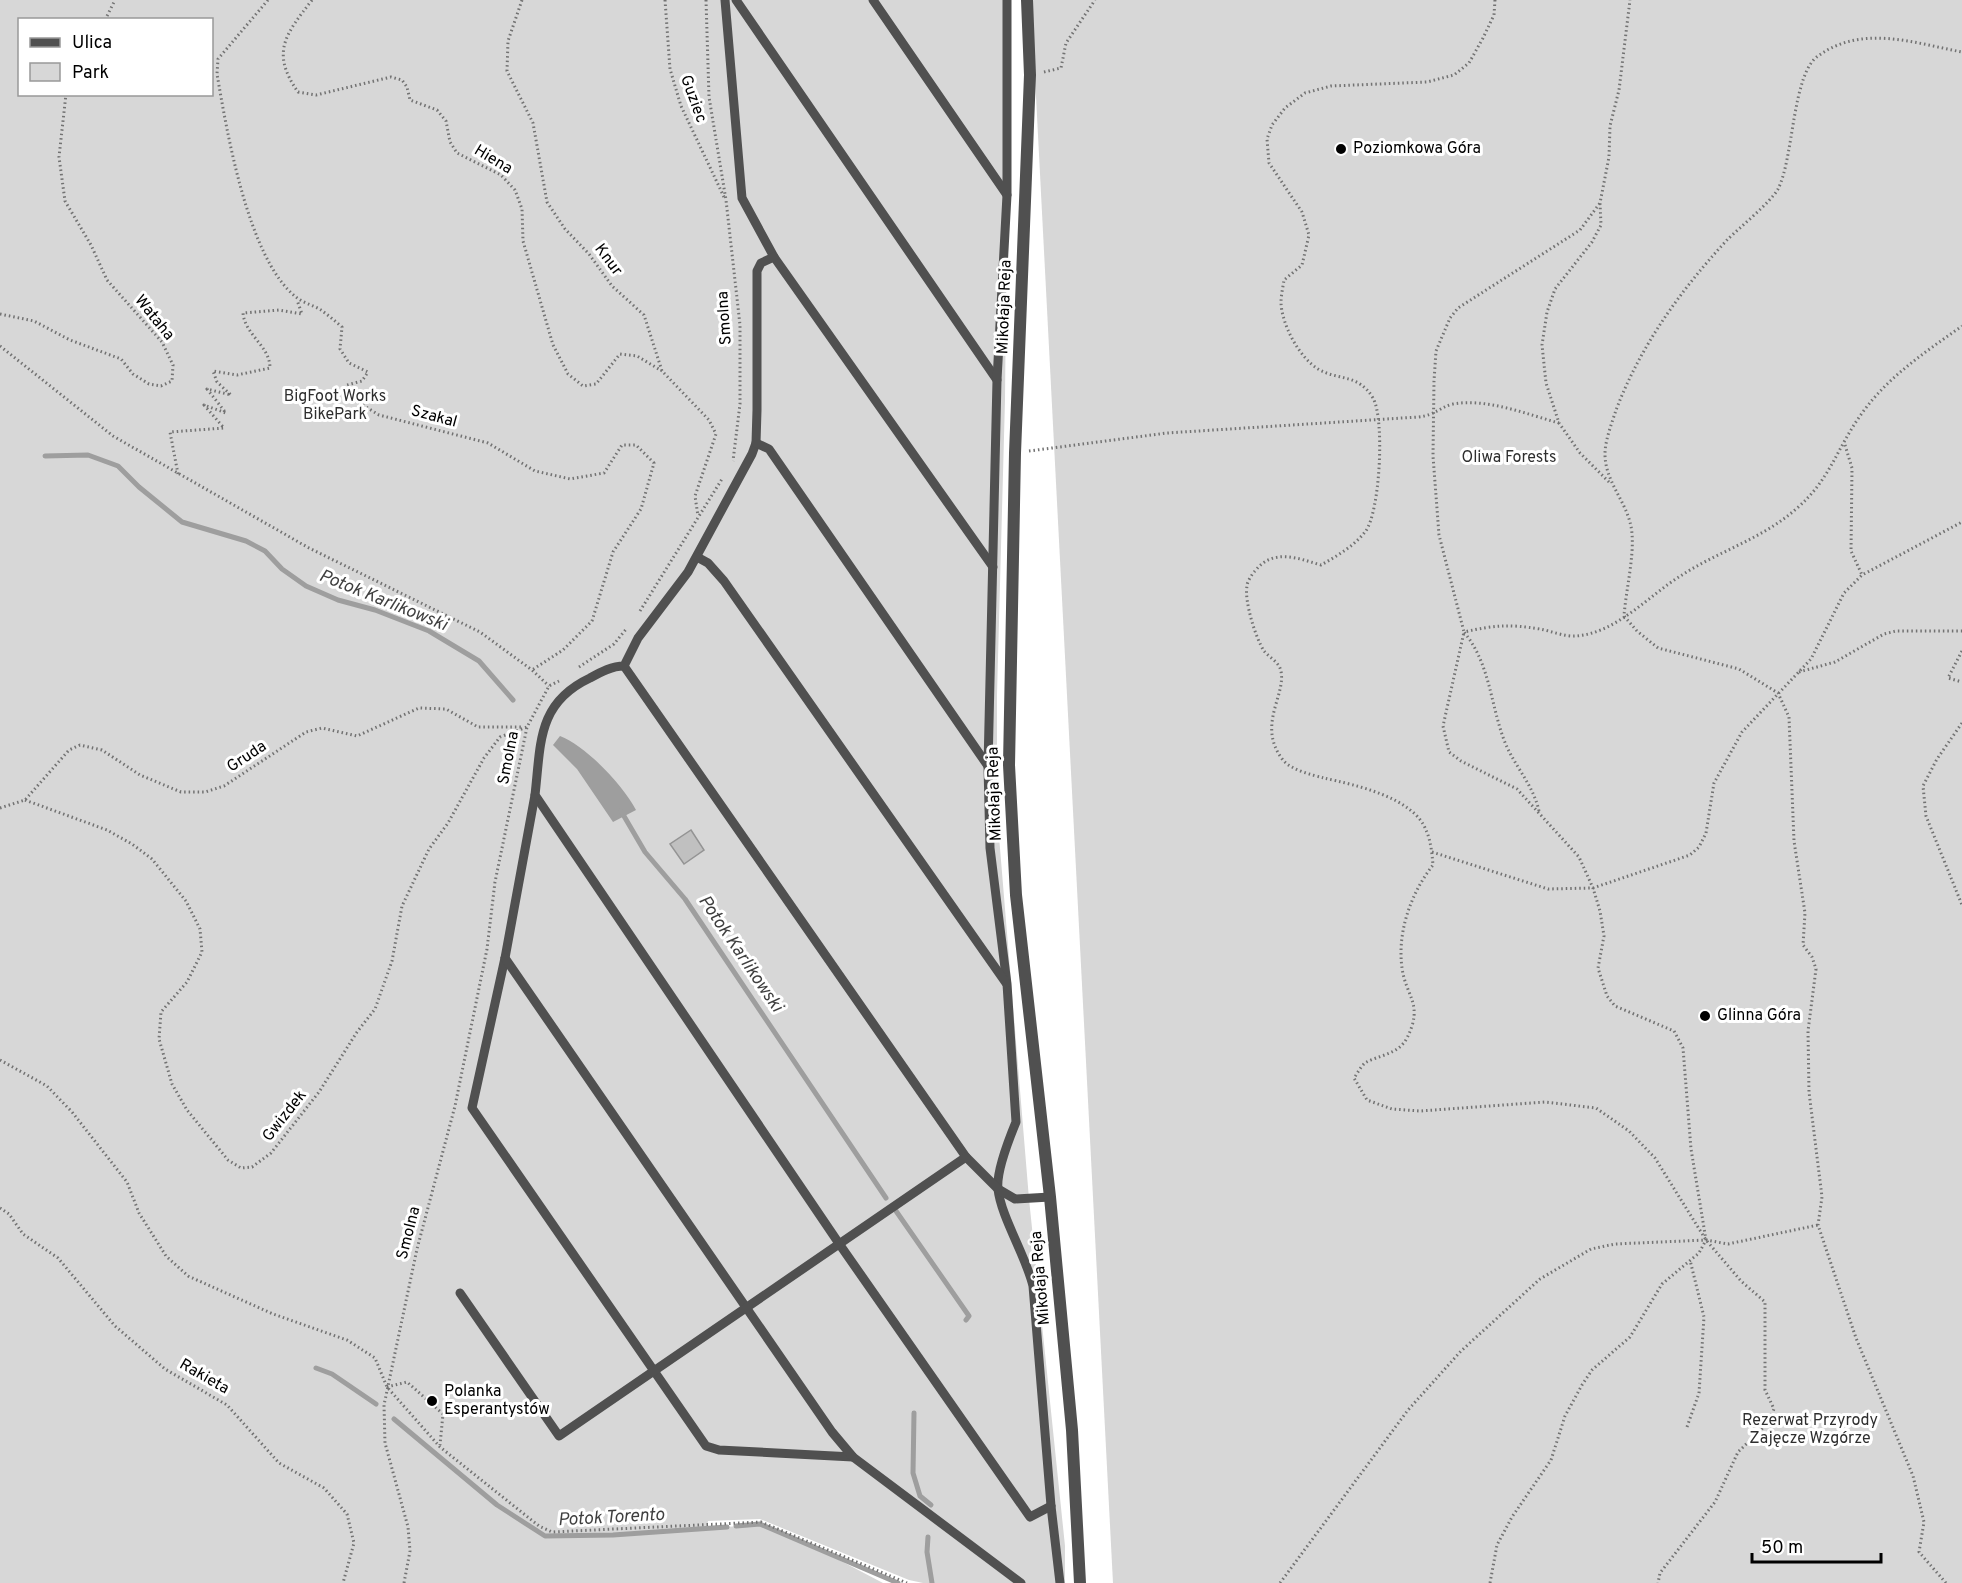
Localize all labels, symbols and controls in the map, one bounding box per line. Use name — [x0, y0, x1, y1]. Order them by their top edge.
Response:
legend — [18, 18, 213, 96]
text: Ulica — [72, 32, 112, 55]
text: Park — [72, 62, 109, 85]
street label: Guziec — [675, 73, 711, 125]
place label: Poziomkowa Góra — [1353, 139, 1481, 159]
street label: Hiena — [470, 141, 516, 179]
marker: Poziomkowa Góra — [1334, 142, 1348, 156]
street label: Knur — [590, 240, 626, 280]
street label: Mikołaja Reja — [993, 259, 1017, 355]
street label: Smolna — [713, 290, 737, 346]
street label: Wataha — [130, 291, 178, 345]
park label: BigFoot Works BikePark — [284, 387, 386, 425]
street label: Szakal — [409, 401, 459, 433]
park label: Oliwa Forests — [1462, 448, 1556, 468]
water label: Potok Karlikowski — [315, 565, 452, 638]
street label: Smolna — [494, 730, 524, 786]
street label: Gruda — [223, 737, 271, 777]
street label: Mikołaja Reja — [983, 746, 1007, 842]
water label: Potok Karlikowski — [692, 891, 789, 1018]
place label: Glinna Góra — [1717, 1006, 1801, 1026]
marker: Glinna Góra — [1698, 1009, 1712, 1023]
street label: Gwizdek — [259, 1086, 311, 1146]
street label: Smolna — [393, 1204, 425, 1262]
street label: Mikołaja Reja — [1027, 1230, 1055, 1326]
street label: Rakieta — [176, 1355, 232, 1399]
place label: Polanka Esperantystów — [444, 1382, 550, 1420]
marker: Polanka Esperantystów — [425, 1394, 439, 1408]
park label: Rezerwat Przyrody Zajęcze Wzgórze — [1742, 1411, 1878, 1449]
water label: Potok Torento — [557, 1504, 665, 1532]
scale bar — [1752, 1526, 1881, 1564]
text: 50 m — [1761, 1537, 1803, 1560]

